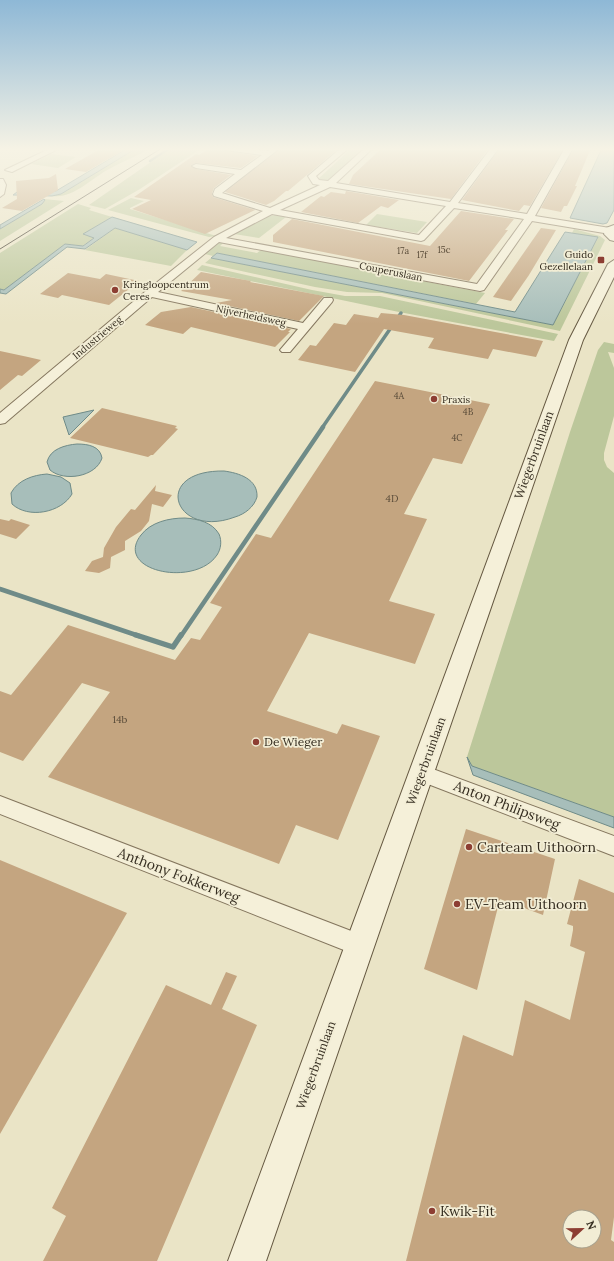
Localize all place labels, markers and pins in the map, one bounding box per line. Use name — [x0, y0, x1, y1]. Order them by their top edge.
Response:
place label: Guido Gezellelaan — [540, 248, 593, 273]
marker: Guido Gezellelaan — [596, 255, 606, 265]
place label: Kringloopcentrum Ceres — [123, 278, 209, 303]
marker: Kringloopcentrum Ceres — [110, 285, 120, 295]
place label: Praxis — [442, 393, 471, 406]
marker: Praxis — [429, 394, 439, 404]
place label: De Wieger — [264, 734, 323, 749]
marker: De Wieger — [251, 737, 261, 747]
place label: Carteam Uithoorn — [477, 838, 597, 856]
marker: Carteam Uithoorn — [464, 842, 474, 852]
place label: EV-Team Uithoorn — [465, 895, 588, 913]
marker: EV-Team Uithoorn — [452, 899, 462, 909]
place label: Kwik-Fit — [440, 1202, 496, 1220]
marker: Kwik-Fit — [427, 1206, 437, 1216]

